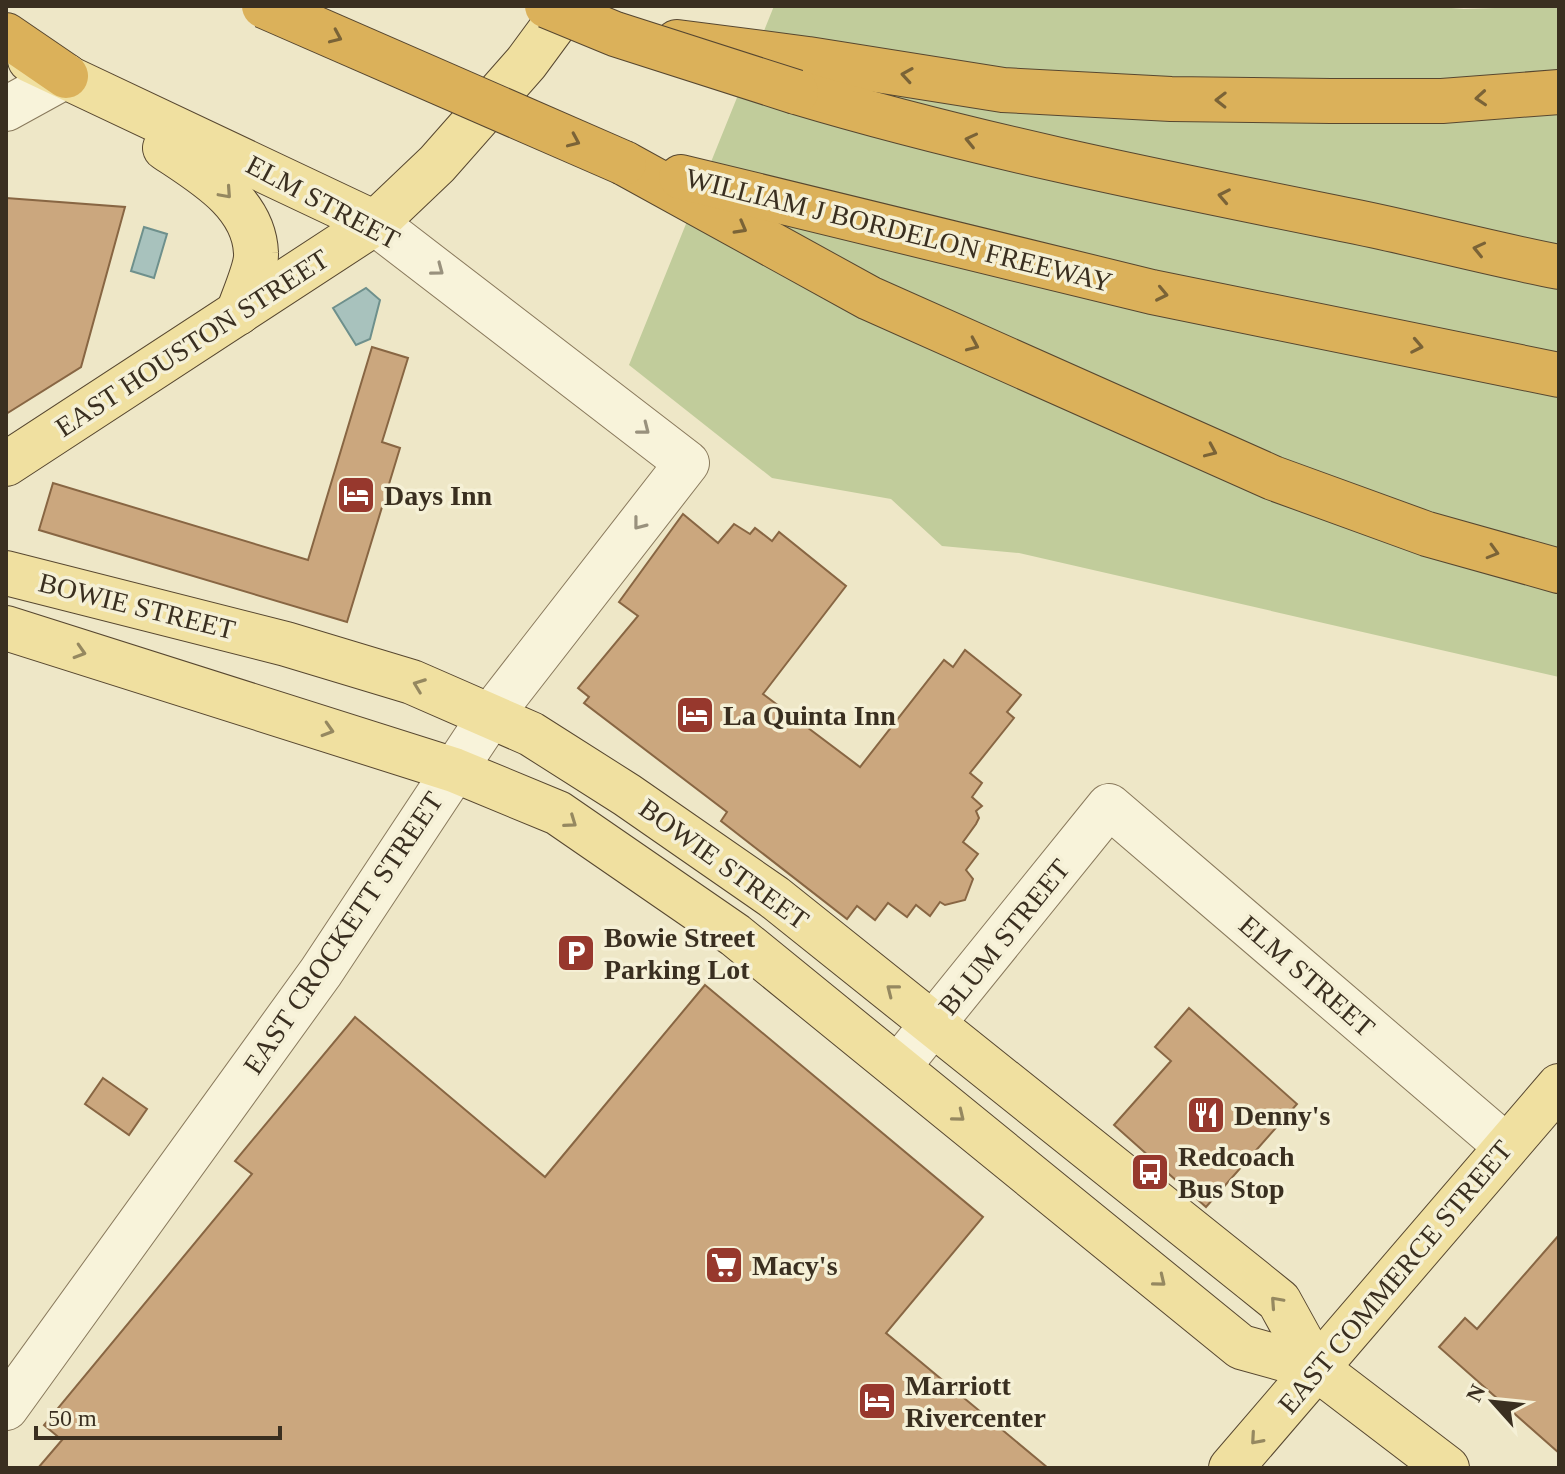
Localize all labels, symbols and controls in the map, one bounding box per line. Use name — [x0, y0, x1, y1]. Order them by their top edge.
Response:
one-way arrow — [328, 28, 342, 44]
one-way arrow — [900, 67, 914, 84]
one-way arrow — [1474, 89, 1487, 106]
one-way arrow — [1214, 91, 1227, 109]
one-way arrow — [566, 132, 580, 148]
one-way arrow — [964, 132, 978, 149]
street label: ELM STREET — [241, 149, 405, 255]
street label: WILLIAM J BORDELON FREEWAY — [683, 162, 1115, 298]
one-way arrow — [216, 183, 230, 198]
one-way arrow — [1218, 189, 1231, 206]
one-way arrow — [733, 218, 748, 233]
one-way arrow — [1473, 241, 1486, 258]
street label: EAST HOUSTON STREET — [50, 243, 334, 443]
one-way arrow — [429, 260, 444, 274]
one-way arrow — [1155, 285, 1169, 302]
one-way arrow — [965, 335, 979, 351]
one-way arrow — [1410, 337, 1424, 354]
one-way arrow — [634, 419, 649, 434]
one-way arrow — [1202, 441, 1217, 457]
hotel icon: Days Inn — [335, 474, 377, 516]
place label: Days Inn — [384, 480, 493, 511]
one-way arrow — [634, 515, 648, 530]
one-way arrow — [1486, 543, 1500, 559]
street label: BOWIE STREET — [36, 567, 238, 645]
one-way arrow — [73, 642, 87, 658]
one-way arrow — [413, 678, 427, 695]
hotel icon: La Quinta Inn — [674, 694, 716, 736]
place label: La Quinta Inn — [723, 700, 896, 731]
one-way arrow — [321, 721, 335, 737]
street label: EAST CROCKETT STREET — [237, 786, 449, 1080]
street label: BOWIE STREET — [633, 792, 815, 936]
one-way arrow — [562, 812, 576, 827]
street label: BLUM STREET — [932, 853, 1076, 1021]
street label: ELM STREET — [1233, 909, 1381, 1043]
place label: Bowie Street Parking Lot — [604, 922, 756, 985]
parking icon: Bowie Street Parking Lot — [555, 932, 597, 974]
one-way arrow — [887, 985, 901, 1000]
restaurant icon: Denny's — [1185, 1094, 1227, 1136]
place label: Denny's — [1234, 1100, 1331, 1131]
one-way arrow — [950, 1106, 964, 1121]
street label: EAST COMMERCE STREET — [1272, 1134, 1518, 1420]
place label: Redcoach Bus Stop — [1178, 1141, 1295, 1204]
bus stop icon: Redcoach Bus Stop — [1129, 1151, 1171, 1193]
supermarket icon: Macy's — [703, 1244, 745, 1286]
place label: Macy's — [752, 1250, 838, 1281]
one-way arrow — [1151, 1271, 1166, 1285]
one-way arrow — [1272, 1296, 1286, 1311]
north arrow — [1453, 1362, 1533, 1442]
place label: Marriott Rivercenter — [905, 1370, 1046, 1433]
hotel icon: Marriott Rivercenter — [856, 1380, 898, 1422]
text: N — [1461, 1380, 1490, 1406]
scale bar — [36, 1390, 280, 1440]
text: 50 m — [48, 1405, 97, 1431]
one-way arrow — [1251, 1430, 1265, 1445]

